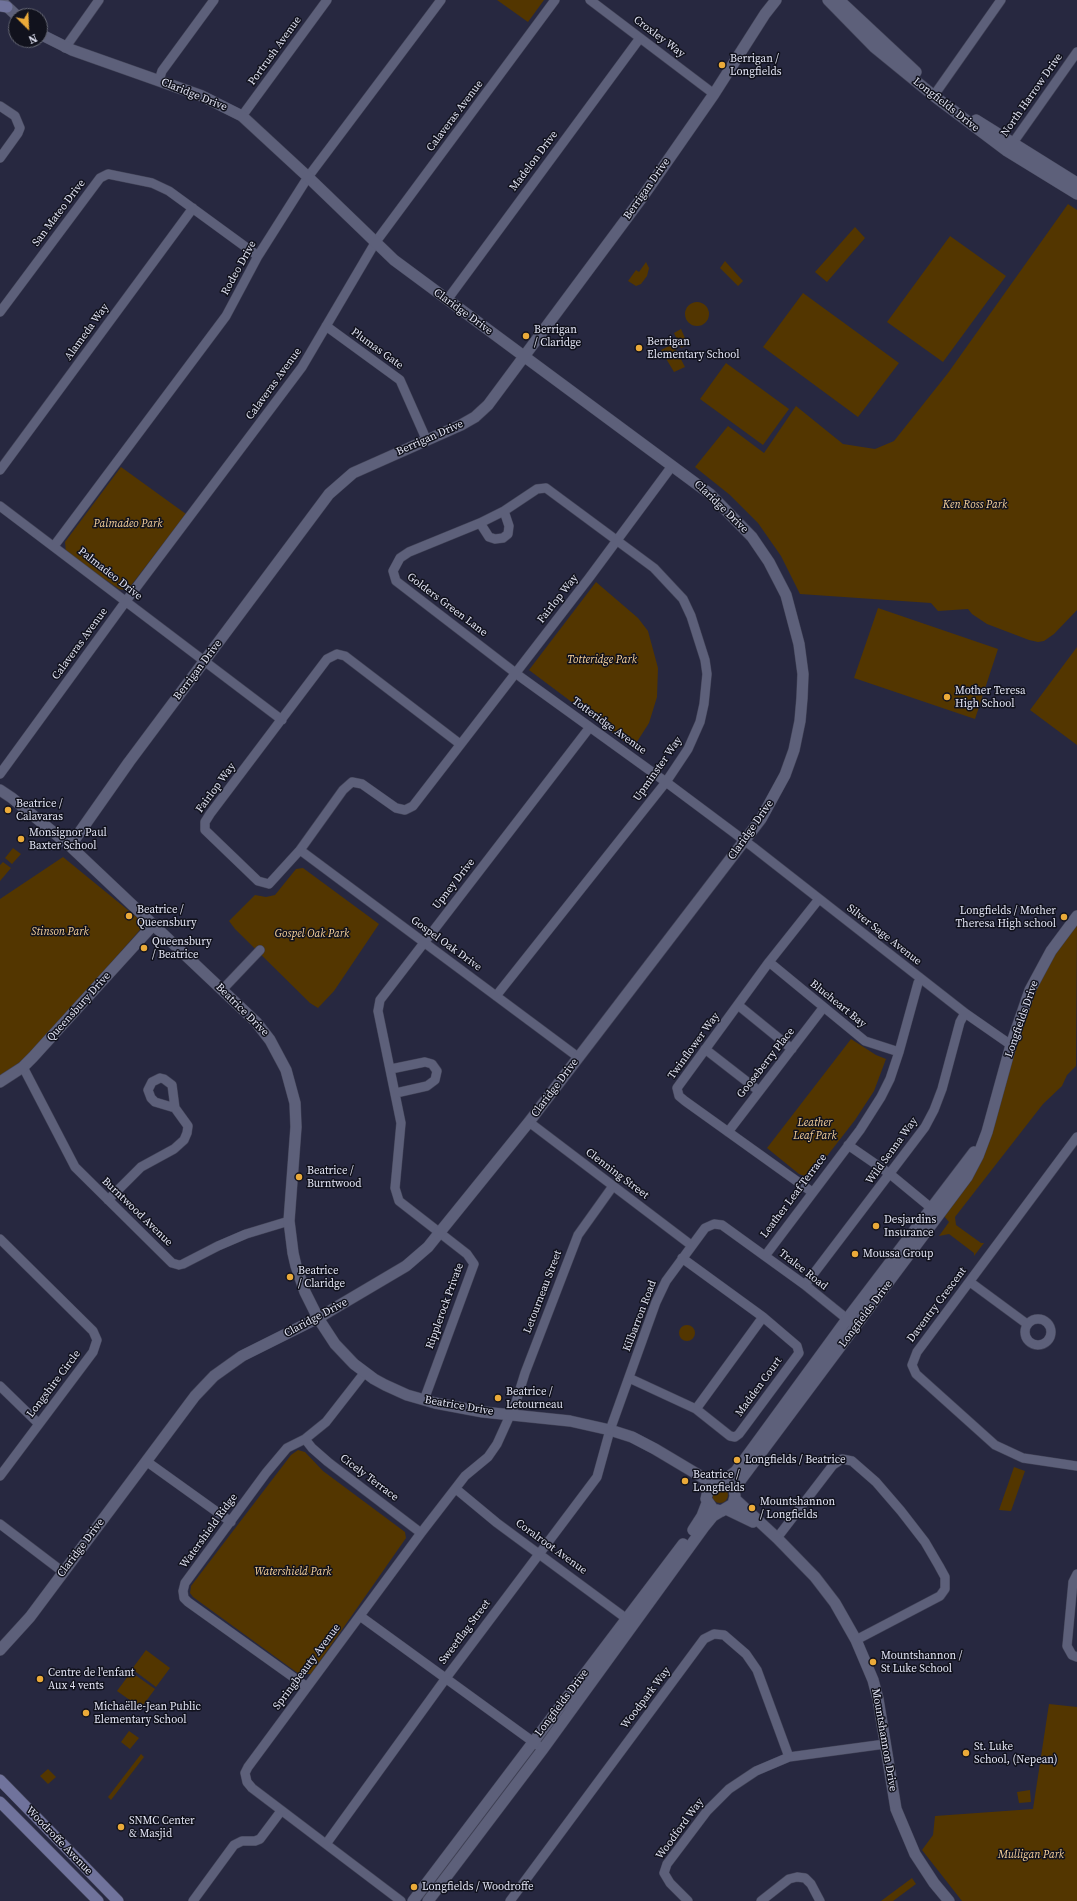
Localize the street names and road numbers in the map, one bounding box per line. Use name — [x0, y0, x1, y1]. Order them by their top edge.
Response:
street label: Croxley Way — [631, 13, 687, 61]
street label: Portrush Avenue — [246, 14, 304, 88]
street label: North Harrow Drive — [998, 51, 1066, 139]
street label: Longfields Drive — [910, 75, 982, 135]
street label: Claridge Drive — [159, 76, 229, 114]
street label: Calaveras Avenue — [424, 78, 486, 154]
street label: Madelon Drive — [507, 128, 561, 194]
street label: Berrigan Drive — [621, 156, 673, 222]
street label: San Mateo Drive — [30, 177, 88, 249]
street label: Rodeo Drive — [219, 239, 259, 297]
street label: Claridge Drive — [431, 286, 495, 338]
street label: Alameda Way — [62, 301, 112, 363]
street label: Plumas Gate — [348, 326, 406, 372]
street label: Calaveras Avenue — [243, 345, 305, 423]
street label: Berrigan Drive — [394, 417, 466, 459]
street label: Claridge Drive — [691, 478, 751, 536]
street label: Palmadeo Drive — [75, 545, 145, 603]
street label: Golders Green Lane — [404, 570, 490, 640]
street label: Fairlop Way — [535, 572, 581, 626]
street label: Calaveras Avenue — [49, 605, 111, 683]
street label: Berrigan Drive — [171, 637, 225, 703]
street label: Totteridge Avenue — [569, 695, 649, 757]
street label: Upminster Way — [631, 734, 685, 804]
street label: Fairlop Way — [193, 760, 239, 816]
street label: Claridge Drive — [726, 798, 776, 862]
street label: Upney Drive — [430, 856, 478, 912]
street label: Silver Sage Avenue — [844, 902, 924, 968]
street label: Gospel Oak Drive — [408, 914, 484, 974]
street label: Queensbury Drive — [44, 970, 114, 1044]
street label: Blueheart Bay — [807, 977, 869, 1031]
street label: Longfields Drive — [1003, 979, 1041, 1059]
street label: Beatrice Drive — [213, 981, 271, 1039]
street label: Twinflower Way — [665, 1010, 723, 1082]
street label: Gooseberry Place — [734, 1025, 798, 1101]
street label: Claridge Drive — [529, 1056, 581, 1120]
street label: Wild Senna Way — [863, 1115, 921, 1187]
street label: Clenning Street — [583, 1146, 651, 1202]
street label: Leather Leaf Terrace — [758, 1151, 830, 1241]
street label: Burntwood Avenue — [99, 1175, 175, 1249]
street label: Tralee Road — [776, 1247, 830, 1293]
street label: Letourneau Street — [521, 1249, 565, 1335]
street label: Ripplerock Private — [423, 1261, 467, 1351]
street label: Daventry Crescent — [905, 1265, 969, 1345]
street label: Longfields Drive — [837, 1278, 895, 1350]
street label: Kilbarron Road — [620, 1279, 660, 1353]
street label: Claridge Drive — [282, 1296, 350, 1340]
street label: Longshire Circle — [24, 1348, 84, 1420]
street label: Madden Court — [733, 1355, 785, 1419]
street label: Beatrice Drive — [424, 1393, 494, 1419]
street label: Cicely Terrace — [337, 1452, 401, 1504]
street label: Watershield Ridge — [177, 1491, 241, 1571]
street label: Claridge Drive — [55, 1516, 107, 1580]
street label: Coralroot Avenue — [513, 1517, 589, 1577]
street label: Sweetflag Street — [436, 1597, 494, 1667]
street label: Springbeauty Avenue — [270, 1622, 344, 1712]
street label: Woodpark Way — [618, 1665, 674, 1731]
street label: Longfields Drive — [533, 1667, 591, 1739]
street label: Mountshannon Drive — [868, 1688, 900, 1792]
street label: Woodford Way — [653, 1796, 707, 1862]
street label: Woodroffe Avenue — [23, 1804, 95, 1878]

